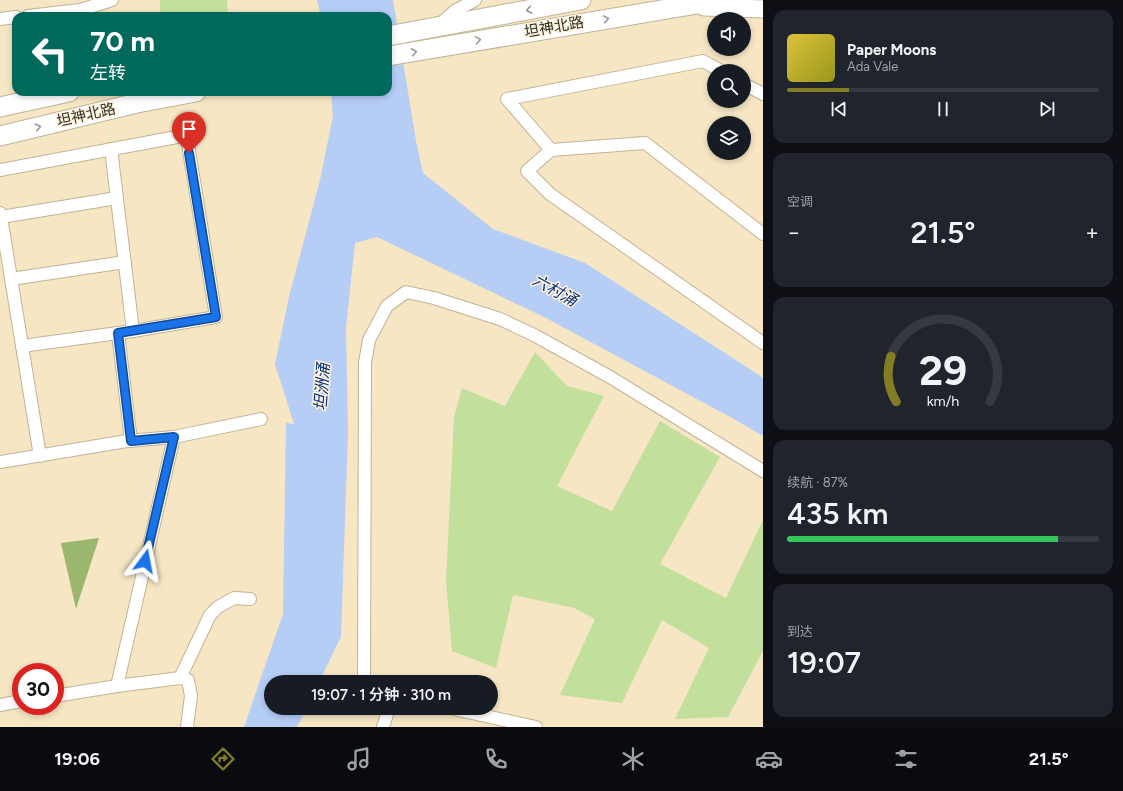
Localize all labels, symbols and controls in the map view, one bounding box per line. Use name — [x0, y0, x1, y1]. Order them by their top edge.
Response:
one-way arrow — [525, 5, 532, 13]
map controls — [707, 12, 751, 160]
button: sound — [707, 12, 751, 56]
street label: 坦神北路 — [523, 13, 585, 41]
one-way arrow — [603, 15, 609, 23]
text: 70 m — [90, 24, 155, 58]
icon: left — [24, 28, 76, 80]
one-way arrow — [475, 36, 481, 45]
text: Paper Moons — [847, 41, 936, 59]
one-way arrow — [411, 48, 417, 56]
text: Ada Vale — [847, 59, 898, 74]
text: 左转 — [90, 62, 126, 84]
button: search — [707, 64, 751, 108]
icon: previous — [828, 98, 850, 120]
icon: pause — [932, 98, 954, 120]
icon: next — [1036, 98, 1058, 120]
street label: 坦神北路 — [55, 99, 117, 131]
pin — [172, 112, 206, 153]
button: layers — [707, 116, 751, 160]
icon: arrive — [178, 118, 200, 140]
one-way arrow — [35, 123, 41, 131]
text: 空调 — [787, 194, 813, 209]
text: 21.5° — [910, 214, 976, 251]
text: − — [787, 219, 801, 246]
text: + — [1085, 219, 1099, 246]
water label: 六村涌 — [529, 270, 582, 311]
text: 29 — [919, 344, 967, 394]
water label: 坦洲涌 — [311, 360, 333, 412]
text: km/h — [927, 391, 959, 409]
text: 续航 · 87% — [787, 475, 848, 490]
text: 435 km — [787, 495, 888, 532]
position arrow — [124, 540, 166, 582]
text: 到达 — [787, 624, 813, 639]
text: 19:07 — [787, 644, 861, 681]
speed limit sign: 30 — [12, 663, 64, 715]
text: 19:07 · 1 分钟 · 310 m — [311, 686, 451, 704]
icon: directions — [209, 745, 237, 773]
icon: music — [345, 745, 373, 773]
icon: phone — [482, 745, 510, 773]
icon: climate — [619, 745, 647, 773]
icon: car — [755, 745, 783, 773]
icon: filters — [892, 745, 920, 773]
text: 19:06 — [54, 748, 100, 770]
text: 21.5° — [1029, 748, 1069, 770]

